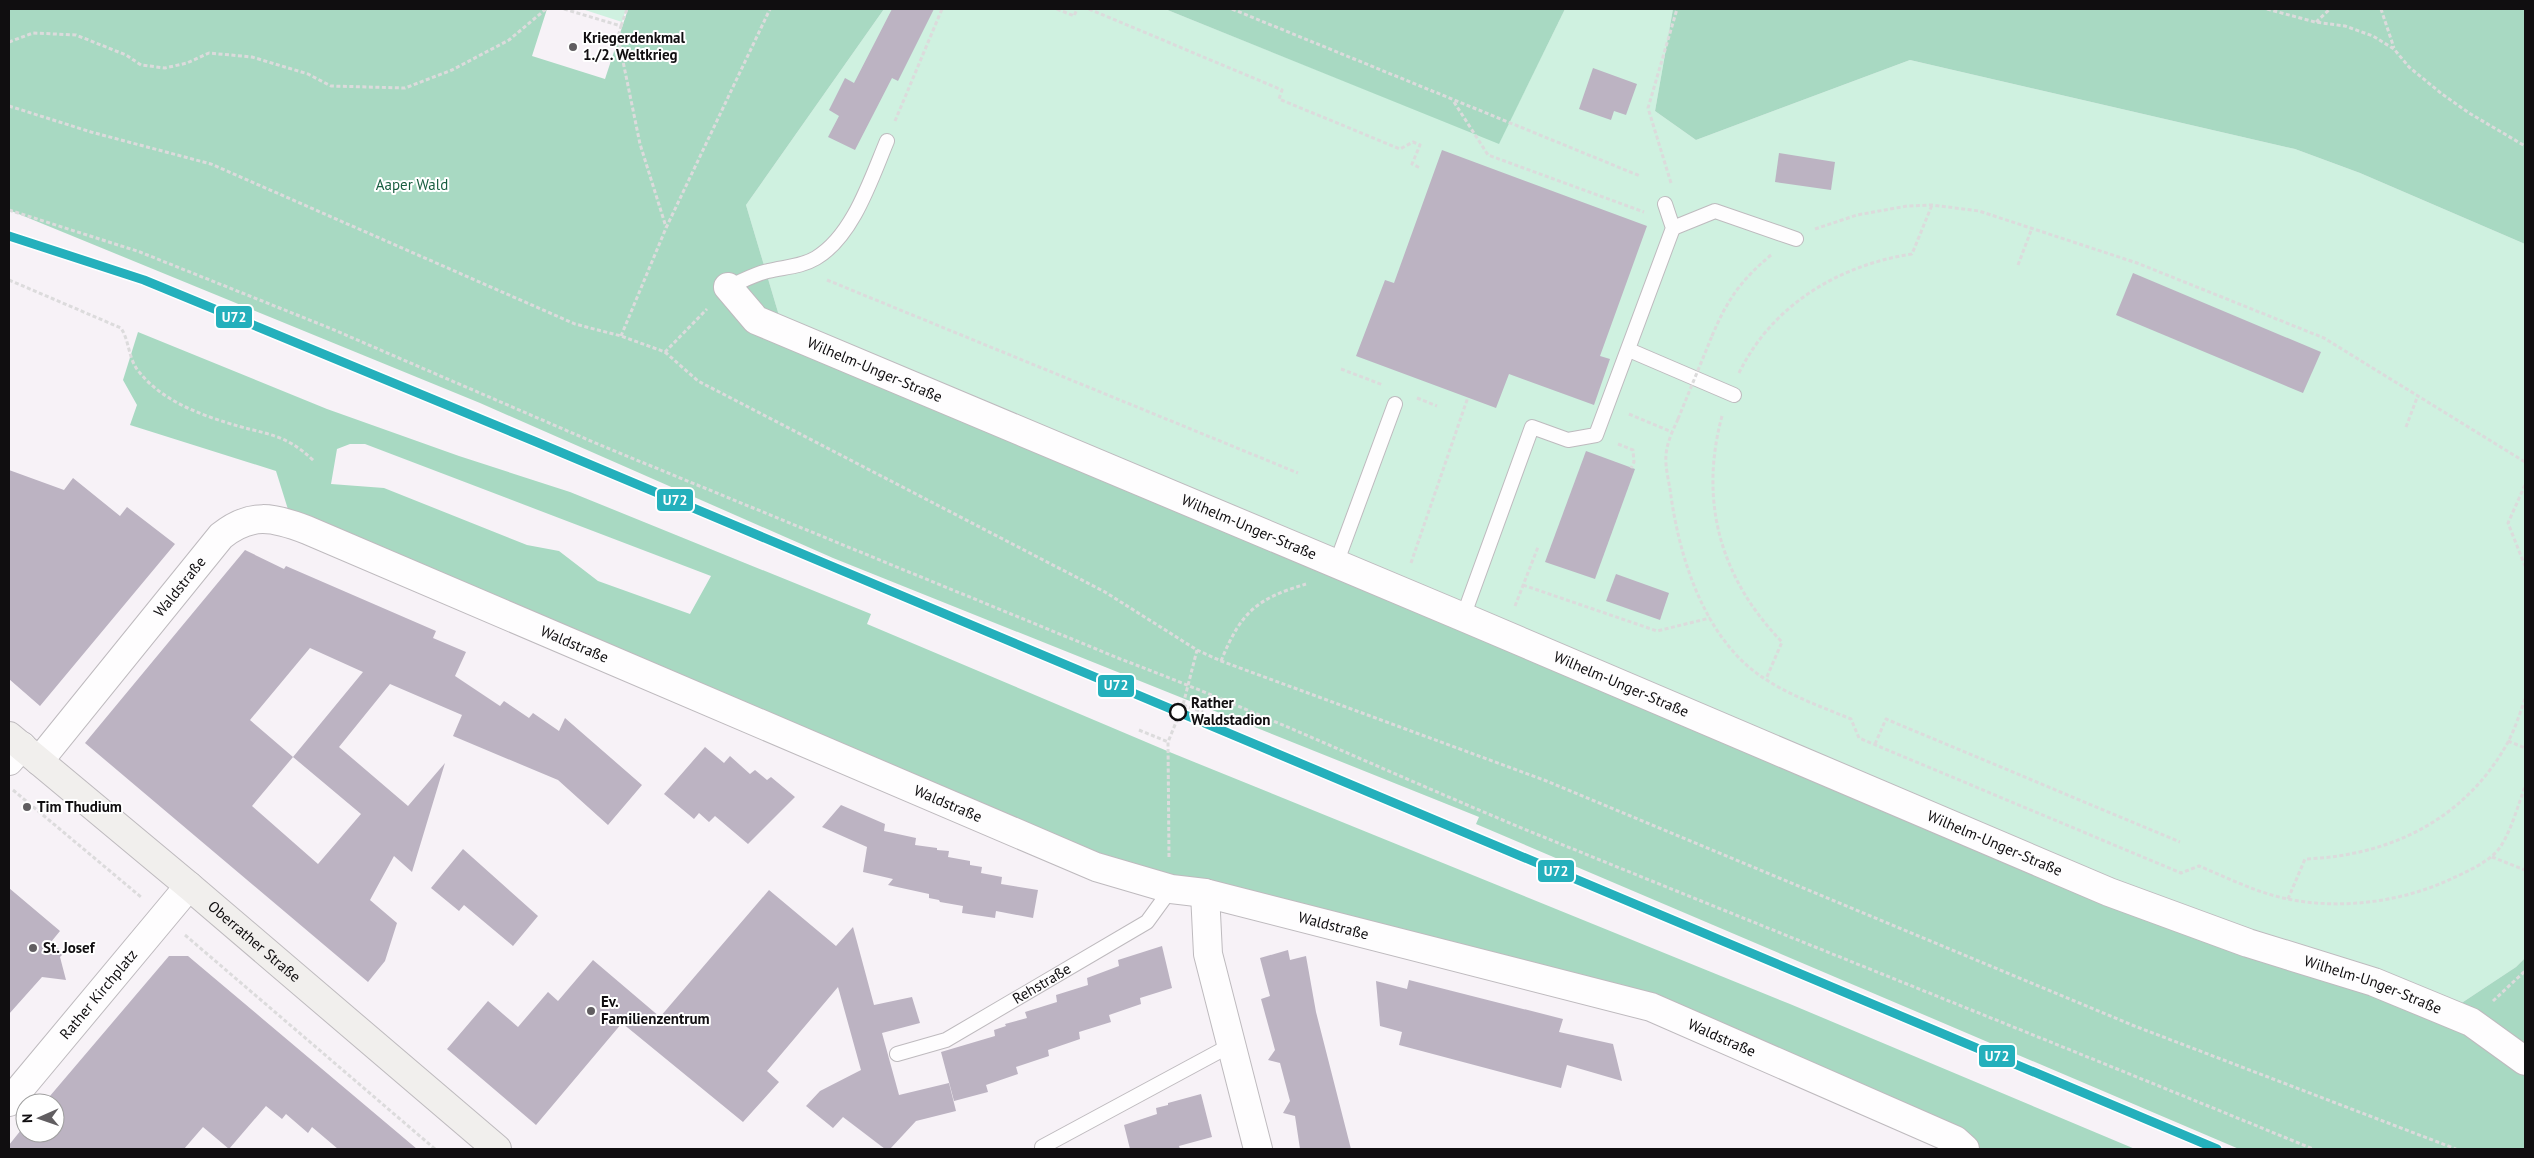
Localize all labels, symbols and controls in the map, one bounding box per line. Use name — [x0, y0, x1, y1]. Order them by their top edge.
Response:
place label: Kriegerdenkmal 1./2. Weltkrieg — [583, 28, 686, 64]
marker: Kriegerdenkmal 1./2. Weltkrieg — [567, 41, 579, 53]
park label: Aaper Wald — [376, 175, 448, 194]
line badge: U72 — [215, 305, 253, 329]
text: U72 — [222, 308, 246, 326]
street label: Wilhelm-Unger-Straße — [804, 333, 945, 406]
line badge: U72 — [656, 488, 694, 512]
street label: Wilhelm-Unger-Straße — [1179, 490, 1320, 563]
text: U72 — [663, 491, 687, 509]
street label: Waldstraße — [149, 552, 210, 621]
street label: Waldstraße — [538, 621, 612, 667]
street label: Wilhelm-Unger-Straße — [1551, 647, 1692, 721]
line badge: U72 — [1097, 674, 1135, 698]
text: U72 — [1104, 676, 1128, 694]
place label: Rather Waldstadion — [1191, 693, 1271, 729]
marker: Rather Waldstadion — [1169, 703, 1187, 721]
street label: Waldstraße — [911, 780, 985, 826]
place label: Tim Thudium — [37, 797, 122, 816]
marker: Tim Thudium — [21, 801, 33, 813]
street label: Wilhelm-Unger-Straße — [1924, 806, 2065, 880]
line badge: U72 — [1537, 859, 1575, 883]
text: U72 — [1544, 862, 1568, 880]
street label: Oberrather Straße — [204, 896, 305, 986]
street label: Waldstraße — [1296, 907, 1371, 943]
place label: St. Josef — [43, 938, 96, 957]
marker: St. Josef — [27, 942, 39, 954]
street label: Rather Kirchplatz — [55, 945, 141, 1043]
street label: Wilhelm-Unger-Straße — [2302, 951, 2445, 1018]
street label: Rehstraße — [1009, 959, 1074, 1008]
place label: Ev. Familienzentrum — [601, 992, 710, 1028]
marker: Ev. Familienzentrum — [585, 1005, 597, 1017]
street label: Waldstraße — [1685, 1014, 1759, 1061]
line badge: U72 — [1978, 1044, 2016, 1068]
text: U72 — [1985, 1047, 2009, 1065]
north arrow — [15, 1093, 65, 1143]
text: N — [18, 1114, 36, 1123]

